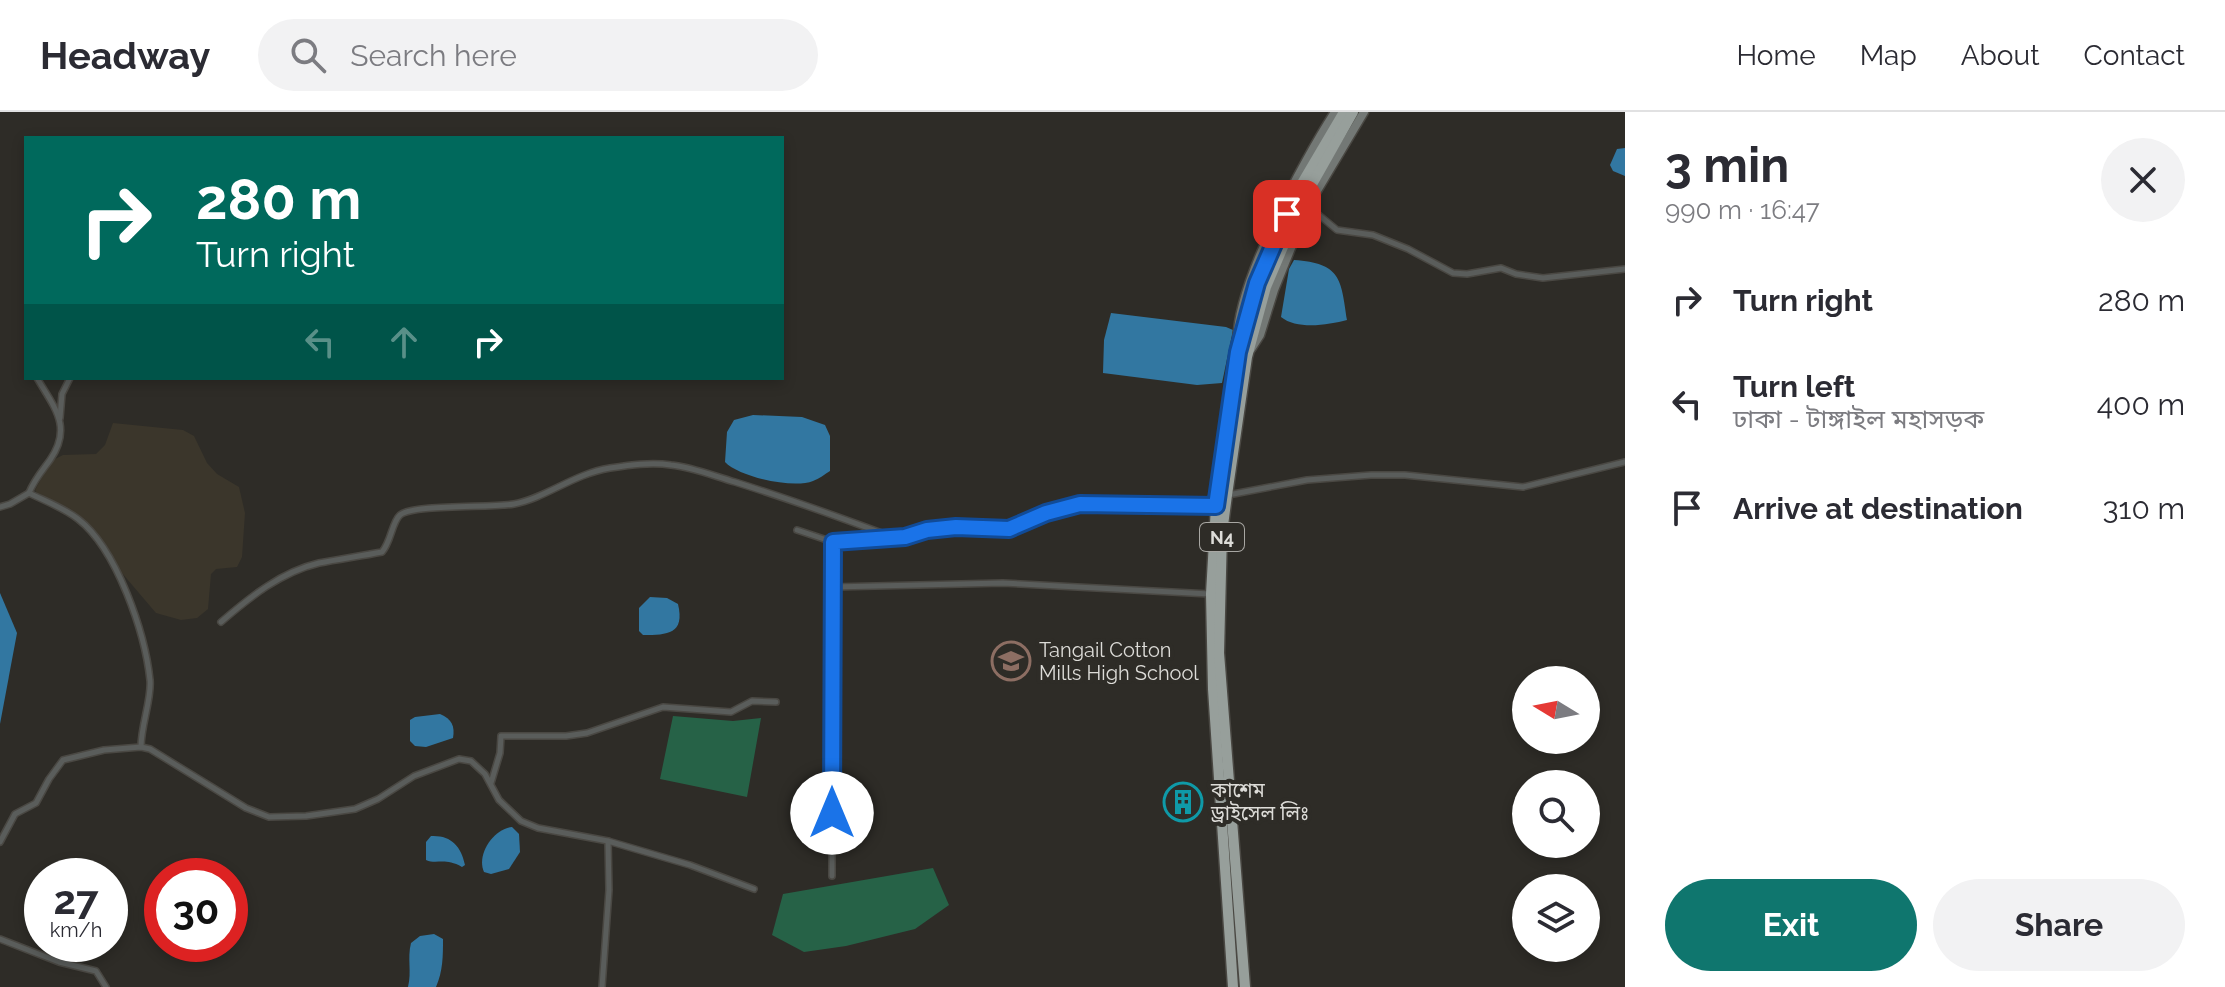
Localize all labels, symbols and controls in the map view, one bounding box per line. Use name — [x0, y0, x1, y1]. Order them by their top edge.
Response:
search box — [258, 19, 818, 91]
text: Headway — [40, 33, 210, 78]
icon: search — [286, 33, 330, 77]
text: Search here — [350, 38, 517, 73]
text: Home — [1736, 39, 1816, 72]
text: Map — [1860, 39, 1917, 72]
text: About — [1961, 39, 2040, 72]
text: Contact — [2084, 39, 2185, 72]
text: 3 min — [1665, 137, 1789, 193]
button: close — [2101, 138, 2185, 222]
text: 280 m — [196, 166, 361, 232]
icon: right — [64, 168, 168, 272]
pin — [1253, 180, 1321, 248]
icon: arrive — [1265, 192, 1309, 236]
text: 990 m · 16:47 — [1665, 195, 1820, 225]
text: Turn right — [196, 233, 355, 275]
icon: right — [1665, 278, 1709, 322]
text: Turn right — [1733, 283, 1873, 318]
text: 280 m — [2098, 283, 2185, 318]
icon: left — [298, 320, 342, 364]
icon: ahead — [382, 320, 426, 364]
icon: right — [466, 320, 510, 364]
text: Turn left — [1733, 369, 1855, 404]
icon: left — [1665, 382, 1709, 426]
text: 400 m — [2097, 387, 2185, 422]
text: ঢাকা - টাঙ্গাইল মহাসড়ক — [1733, 404, 1984, 434]
icon: arrive — [1665, 486, 1709, 530]
text: Arrive at destination — [1733, 491, 2023, 526]
text: 310 m — [2103, 491, 2185, 526]
road number: N4 — [1200, 523, 1244, 551]
place label: Tangail Cotton Mills High School — [1039, 638, 1199, 685]
school or university icon: Tangail Cotton Mills High School — [990, 640, 1032, 682]
north arrow — [1512, 666, 1600, 754]
map controls — [1512, 666, 1600, 962]
button: search — [1512, 770, 1600, 858]
position arrow — [790, 771, 874, 855]
place label: কাশেম ড্রাইসেল লিঃ — [1210, 778, 1309, 825]
building icon: কাশেম ড্রাইসেল লিঃ — [1162, 781, 1204, 823]
speed limit sign: 30 — [144, 858, 248, 962]
button: layers — [1512, 874, 1600, 962]
text: 27 — [53, 876, 98, 923]
button: Exit — [1665, 879, 1917, 971]
button: Share — [1933, 879, 2185, 971]
text: km/h — [50, 918, 102, 942]

